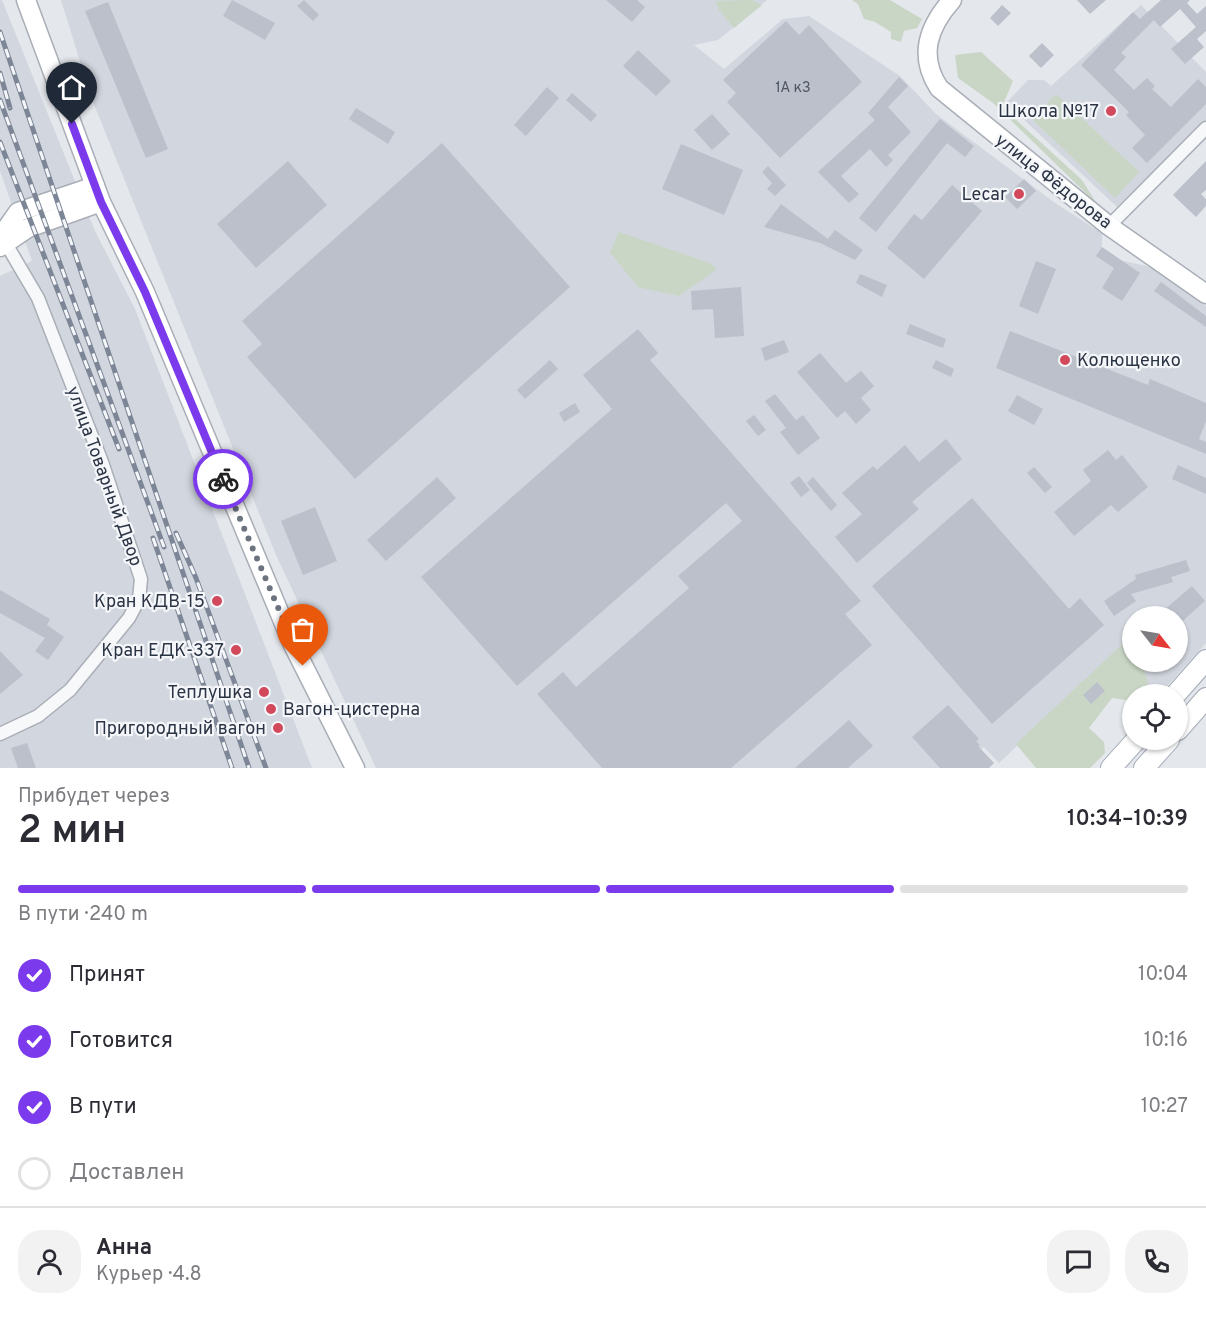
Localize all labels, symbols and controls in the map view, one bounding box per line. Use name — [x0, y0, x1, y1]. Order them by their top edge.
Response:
pin — [46, 62, 97, 124]
icon: home — [55, 71, 88, 104]
house number: 1А к3 — [775, 79, 811, 98]
place label: Школа №17 — [998, 101, 1099, 124]
marker: Школа №17 — [1104, 104, 1118, 118]
street label: улица Фёдорова — [990, 129, 1116, 235]
place label: Lecar — [961, 184, 1007, 207]
marker: Lecar — [1012, 187, 1026, 201]
place label: Колющенко — [1077, 350, 1181, 373]
marker: Колющенко — [1058, 353, 1072, 367]
street label: улица Товарный Двор — [60, 383, 147, 570]
courier — [193, 449, 253, 509]
icon: bike — [207, 463, 240, 496]
place label: Кран КДВ-15 — [94, 591, 205, 614]
marker: Кран КДВ-15 — [210, 594, 224, 608]
pin — [277, 604, 328, 666]
north arrow — [1122, 606, 1188, 672]
map controls — [1122, 606, 1188, 750]
icon: bag — [286, 613, 319, 646]
place label: Кран ЕДК-337 — [101, 640, 224, 663]
marker: Кран ЕДК-337 — [229, 643, 243, 657]
place label: Теплушка — [168, 682, 252, 705]
button: locate — [1122, 684, 1188, 750]
marker: Теплушка — [257, 685, 271, 699]
place label: Вагон-цистерна — [283, 699, 420, 722]
marker: Вагон-цистерна — [264, 702, 278, 716]
place label: Пригородный вагон — [94, 718, 266, 741]
marker: Пригородный вагон — [271, 721, 285, 735]
text: Прибудет через — [18, 784, 170, 810]
text: 10:34–10:39 — [1067, 806, 1188, 833]
text: 2 мин — [18, 808, 126, 857]
text: В пути · 240 m — [18, 902, 148, 928]
icon: check — [18, 959, 51, 992]
text: Принят — [69, 962, 145, 989]
text: 10:04 — [1138, 962, 1188, 988]
icon: check — [18, 1025, 51, 1058]
text: Готовится — [69, 1028, 173, 1055]
text: 10:16 — [1144, 1028, 1188, 1054]
icon: check — [18, 1091, 51, 1124]
text: В пути — [69, 1094, 137, 1121]
text: 10:27 — [1141, 1094, 1188, 1120]
text: Доставлен — [69, 1160, 184, 1187]
button: person — [18, 1230, 81, 1293]
button: chat — [1047, 1230, 1110, 1293]
button: phone — [1125, 1230, 1188, 1293]
text: Анна — [96, 1235, 152, 1262]
text: Курьер · 4.8 — [96, 1262, 202, 1288]

